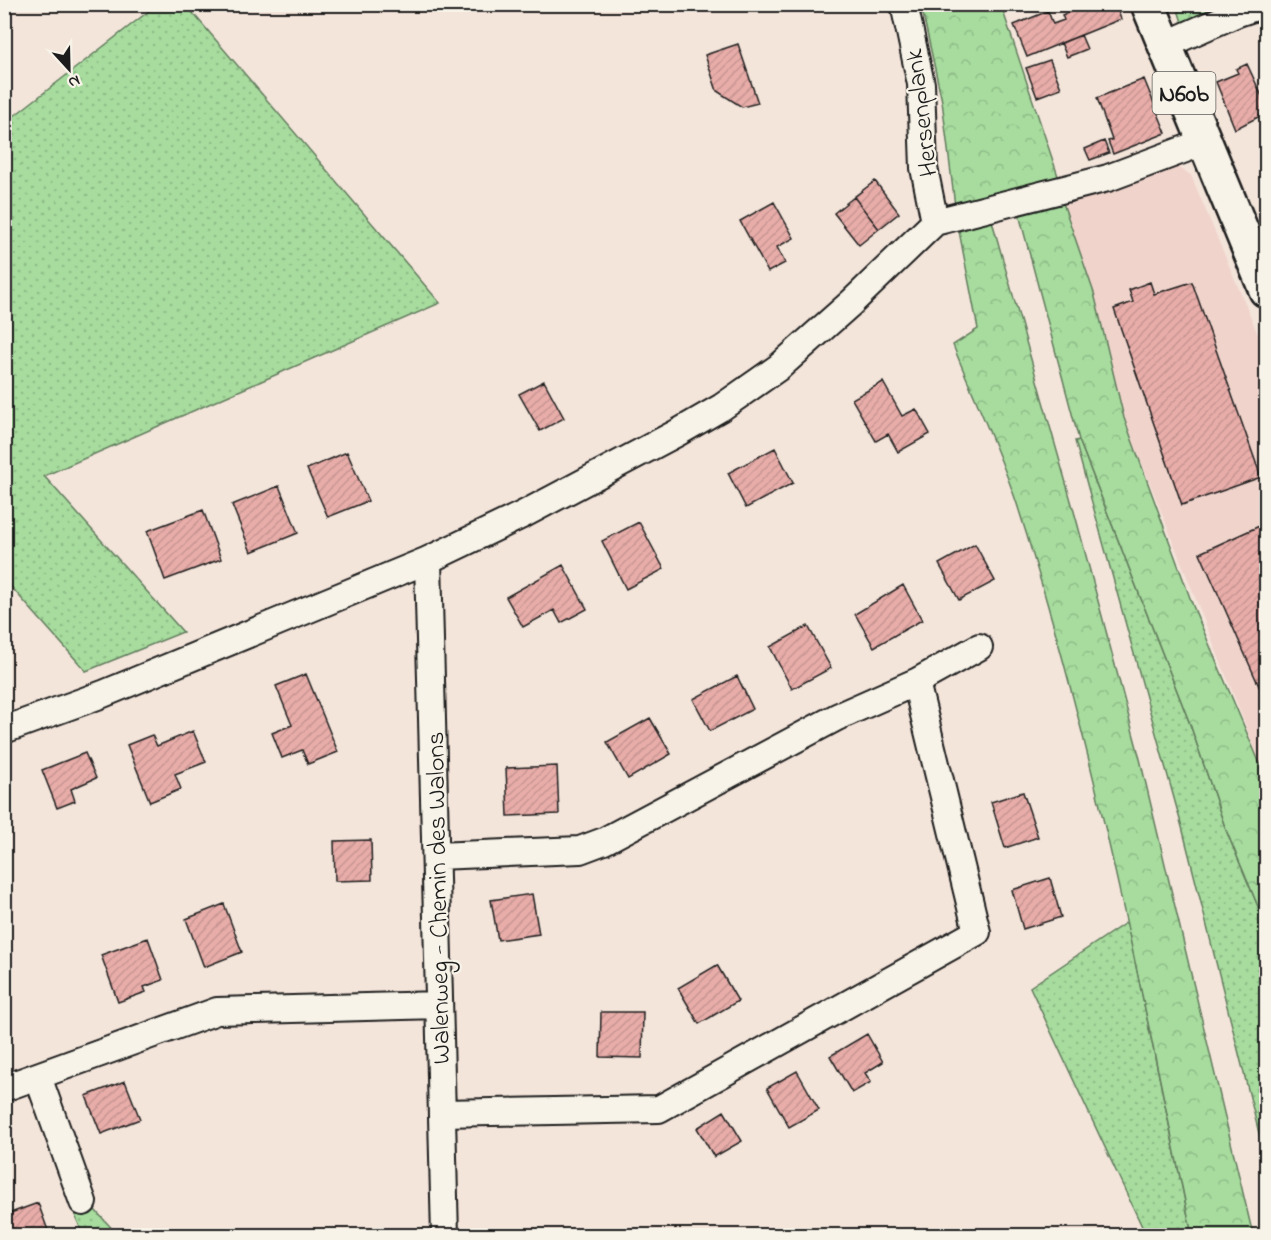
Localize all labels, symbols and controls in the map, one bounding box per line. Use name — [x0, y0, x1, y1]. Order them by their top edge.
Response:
north arrow — [39, 39, 99, 99]
street label: Hersenplank — [896, 46, 950, 179]
text: N — [64, 68, 83, 94]
road number: N60b — [1152, 72, 1216, 114]
street label: Walenweg - Chemin des Walons — [418, 731, 462, 1065]

